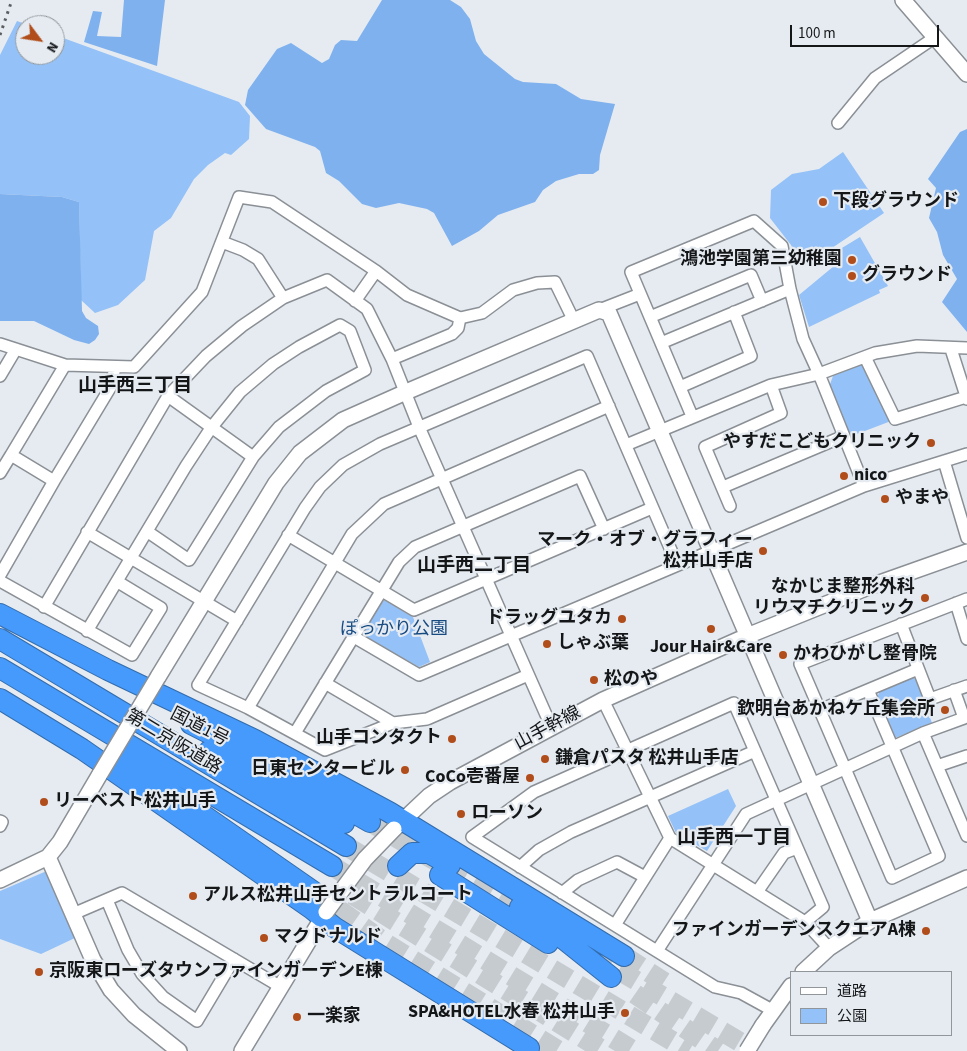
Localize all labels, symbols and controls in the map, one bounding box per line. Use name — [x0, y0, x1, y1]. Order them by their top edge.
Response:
north arrow — [15, 15, 65, 65]
scale bar — [792, 15, 941, 47]
text: 100 m — [798, 23, 836, 44]
text: N — [41, 38, 63, 56]
place label: 下段グラウンド — [833, 191, 959, 213]
marker: 下段グラウンド — [817, 196, 829, 208]
place label: 鴻池学園第三幼稚園 — [680, 249, 842, 271]
marker: 鴻池学園第三幼稚園 — [846, 254, 858, 266]
place label: グラウンド — [862, 265, 952, 287]
marker: グラウンド — [846, 270, 858, 282]
district label: 山手西三丁目 — [78, 376, 192, 398]
place label: やすだこどもクリニック — [723, 432, 921, 454]
marker: やすだこどもクリニック — [925, 437, 937, 449]
place label: nico — [854, 465, 887, 487]
marker: nico — [838, 470, 850, 482]
place label: やまや — [895, 488, 949, 510]
marker: やまや — [879, 493, 891, 505]
place label: マーク・オブ・グラフィー 松井山手店 — [537, 530, 753, 572]
marker: マーク・オブ・グラフィー 松井山手店 — [757, 545, 769, 557]
district label: 山手西二丁目 — [417, 556, 531, 578]
place label: なかじま整形外科 リウマチクリニック — [753, 577, 915, 620]
marker: なかじま整形外科 リウマチクリニック — [919, 592, 931, 604]
place label: ドラッグユタカ — [486, 608, 612, 630]
marker: ドラッグユタカ — [616, 613, 628, 625]
park label: ぽっかり公園 — [340, 619, 448, 641]
marker: Jour Hair&Care — [705, 623, 717, 635]
place label: しゃぶ葉 — [557, 633, 629, 655]
place label: Jour Hair&Care — [650, 637, 772, 659]
marker: しゃぶ葉 — [541, 638, 553, 650]
place label: かわひがし整骨院 — [793, 644, 937, 666]
marker: かわひがし整骨院 — [777, 649, 789, 661]
place label: 松のや — [604, 669, 658, 691]
marker: 松のや — [588, 674, 600, 686]
place label: 欽明台あかねケ丘集会所 — [737, 699, 935, 721]
street label: 山手幹線 — [511, 703, 585, 755]
street label: 国道1号 — [166, 704, 232, 752]
marker: 欽明台あかねケ丘集会所 — [939, 704, 951, 716]
street label: 第二京阪道路 — [121, 706, 225, 780]
place label: 山手コンタクト — [316, 728, 442, 750]
marker: 山手コンタクト — [446, 733, 458, 745]
place label: 鎌倉パスタ 松井山手店 — [555, 748, 739, 770]
marker: 鎌倉パスタ 松井山手店 — [539, 753, 551, 765]
place label: 日東センタービル — [251, 759, 395, 781]
marker: 日東センタービル — [399, 764, 411, 776]
place label: CoCo壱番屋 — [425, 767, 520, 789]
marker: CoCo壱番屋 — [524, 772, 536, 784]
place label: リーベスト松井山手 — [54, 791, 216, 813]
marker: リーベスト松井山手 — [38, 796, 50, 808]
place label: ローソン — [471, 803, 543, 825]
marker: ローソン — [455, 808, 467, 820]
district label: 山手西一丁目 — [677, 828, 791, 850]
place label: アルス松井山手セントラルコート — [203, 885, 473, 907]
marker: アルス松井山手セントラルコート — [187, 890, 199, 902]
place label: ファインガーデンスクエアA棟 — [672, 920, 916, 942]
marker: ファインガーデンスクエアA棟 — [920, 925, 932, 937]
place label: マクドナルド — [274, 927, 382, 949]
marker: マクドナルド — [258, 932, 270, 944]
place label: 京阪東ローズタウンファインガーデンE棟 — [49, 961, 383, 983]
marker: 京阪東ローズタウンファインガーデンE棟 — [33, 966, 45, 978]
legend — [790, 971, 952, 1036]
text: 道路 — [837, 981, 867, 1002]
place label: SPA&HOTEL水春 松井山手 — [408, 1002, 615, 1024]
place label: 一楽家 — [307, 1006, 361, 1028]
text: 公園 — [837, 1006, 867, 1027]
marker: SPA&HOTEL水春 松井山手 — [619, 1007, 631, 1019]
marker: 一楽家 — [291, 1011, 303, 1023]

